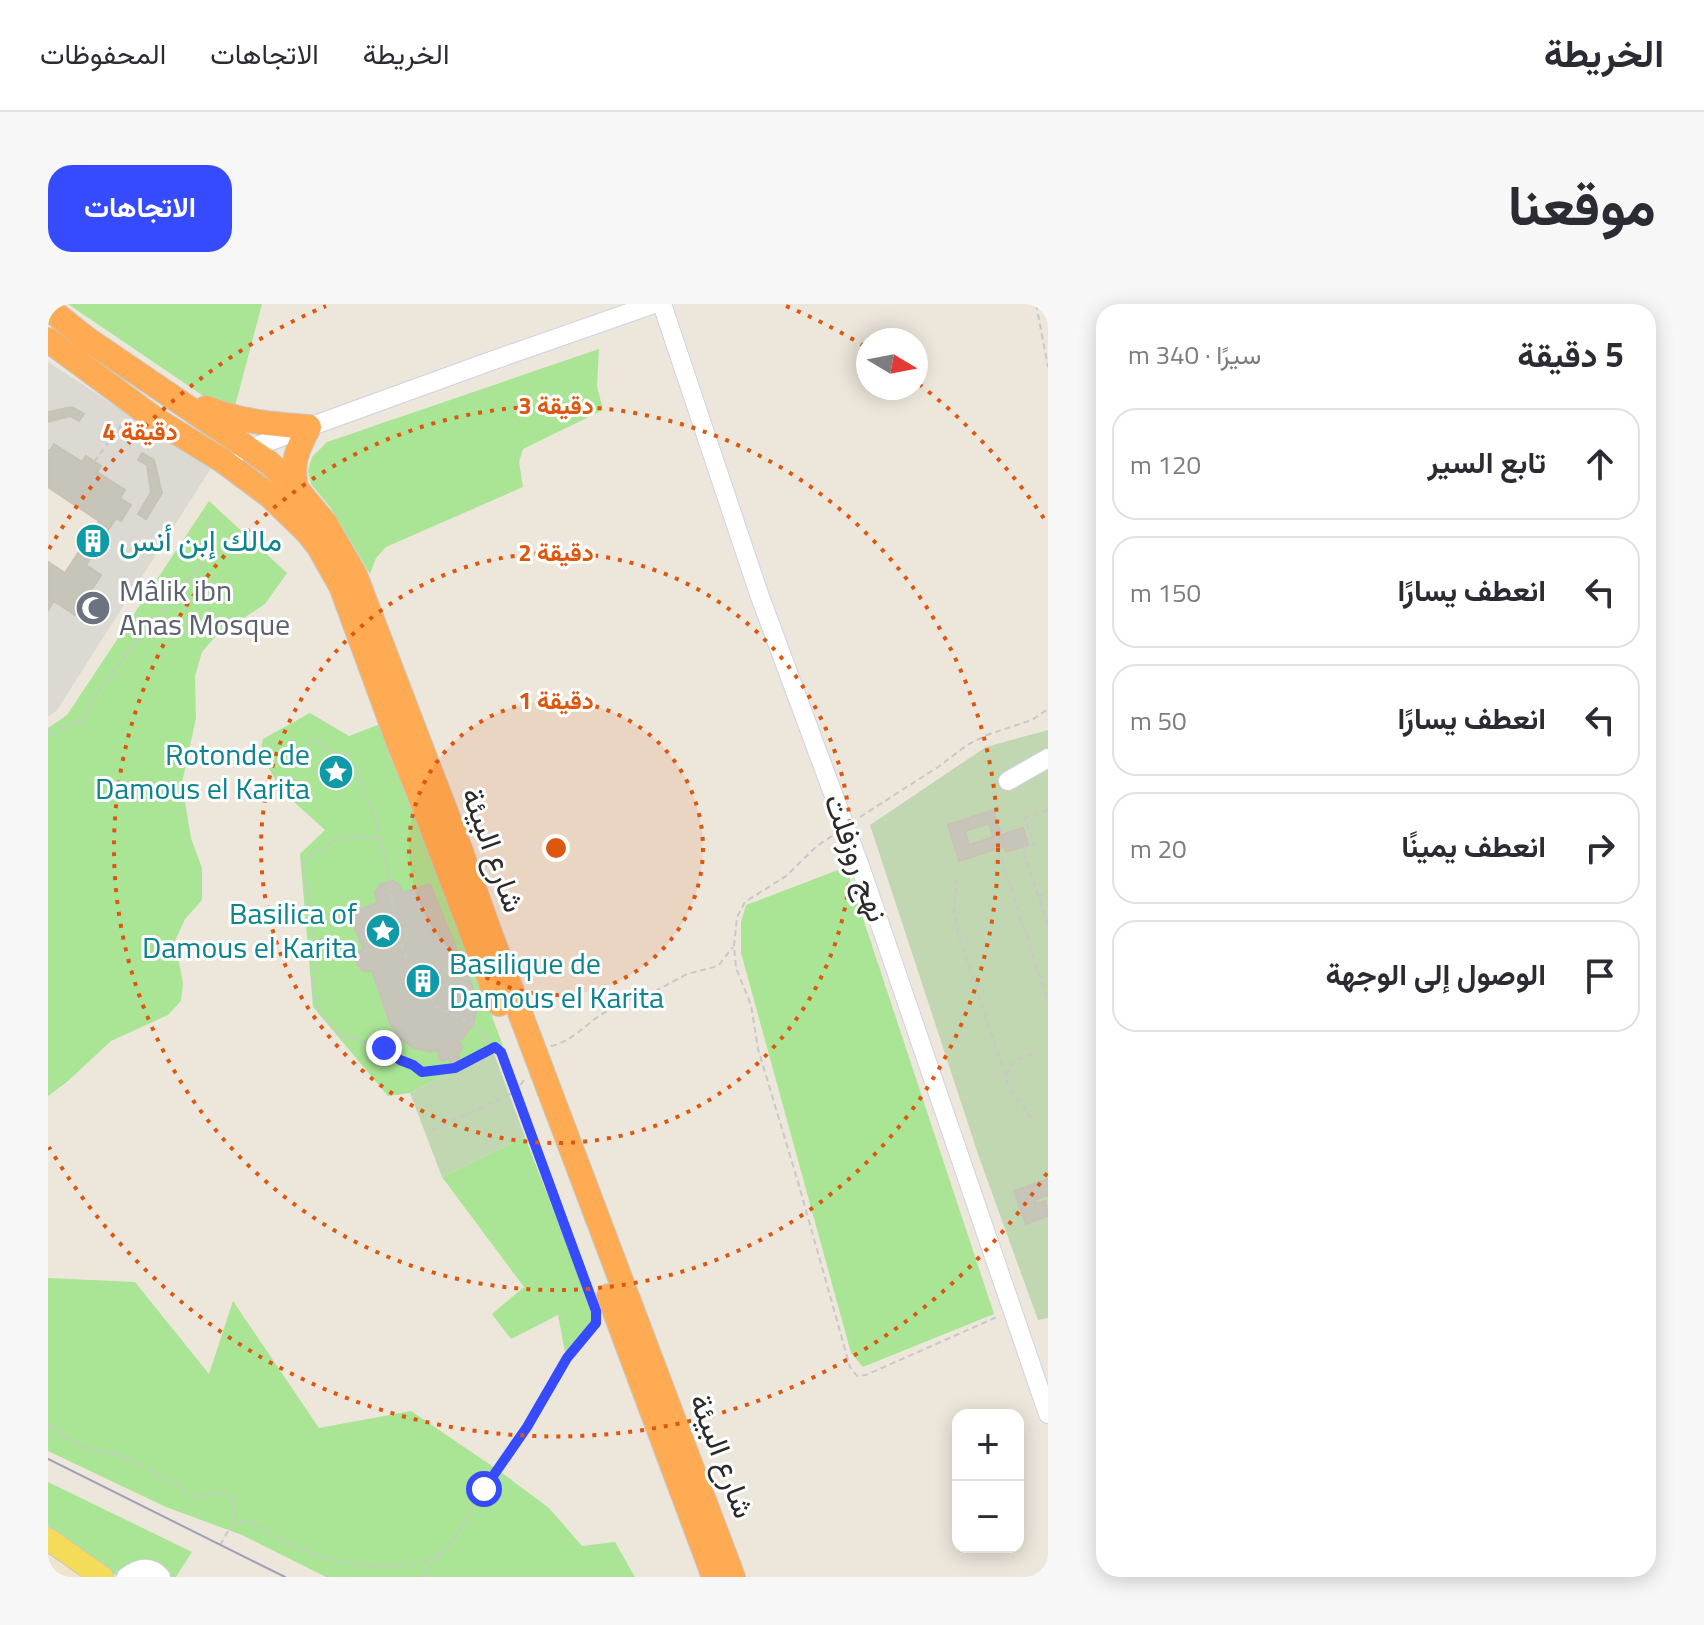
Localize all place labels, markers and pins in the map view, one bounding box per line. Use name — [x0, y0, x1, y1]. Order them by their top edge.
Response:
place label: مالك إبن أنس — [119, 517, 282, 563]
building icon: مالك إبن أنس — [74, 522, 112, 560]
place label: Mâlik ibn Anas Mosque — [119, 567, 290, 647]
mosque icon: Mâlik ibn Anas Mosque — [74, 589, 112, 627]
place label: Rotonde de Damous el Karita — [95, 731, 310, 811]
place icon: Rotonde de Damous el Karita — [317, 753, 355, 791]
centre of rings — [542, 834, 570, 862]
place label: Basilica of Damous el Karita — [142, 890, 357, 970]
place icon: Basilica of Damous el Karita — [364, 912, 402, 950]
place label: Basilique de Damous el Karita — [449, 940, 664, 1020]
building icon: Basilique de Damous el Karita — [404, 962, 442, 1000]

